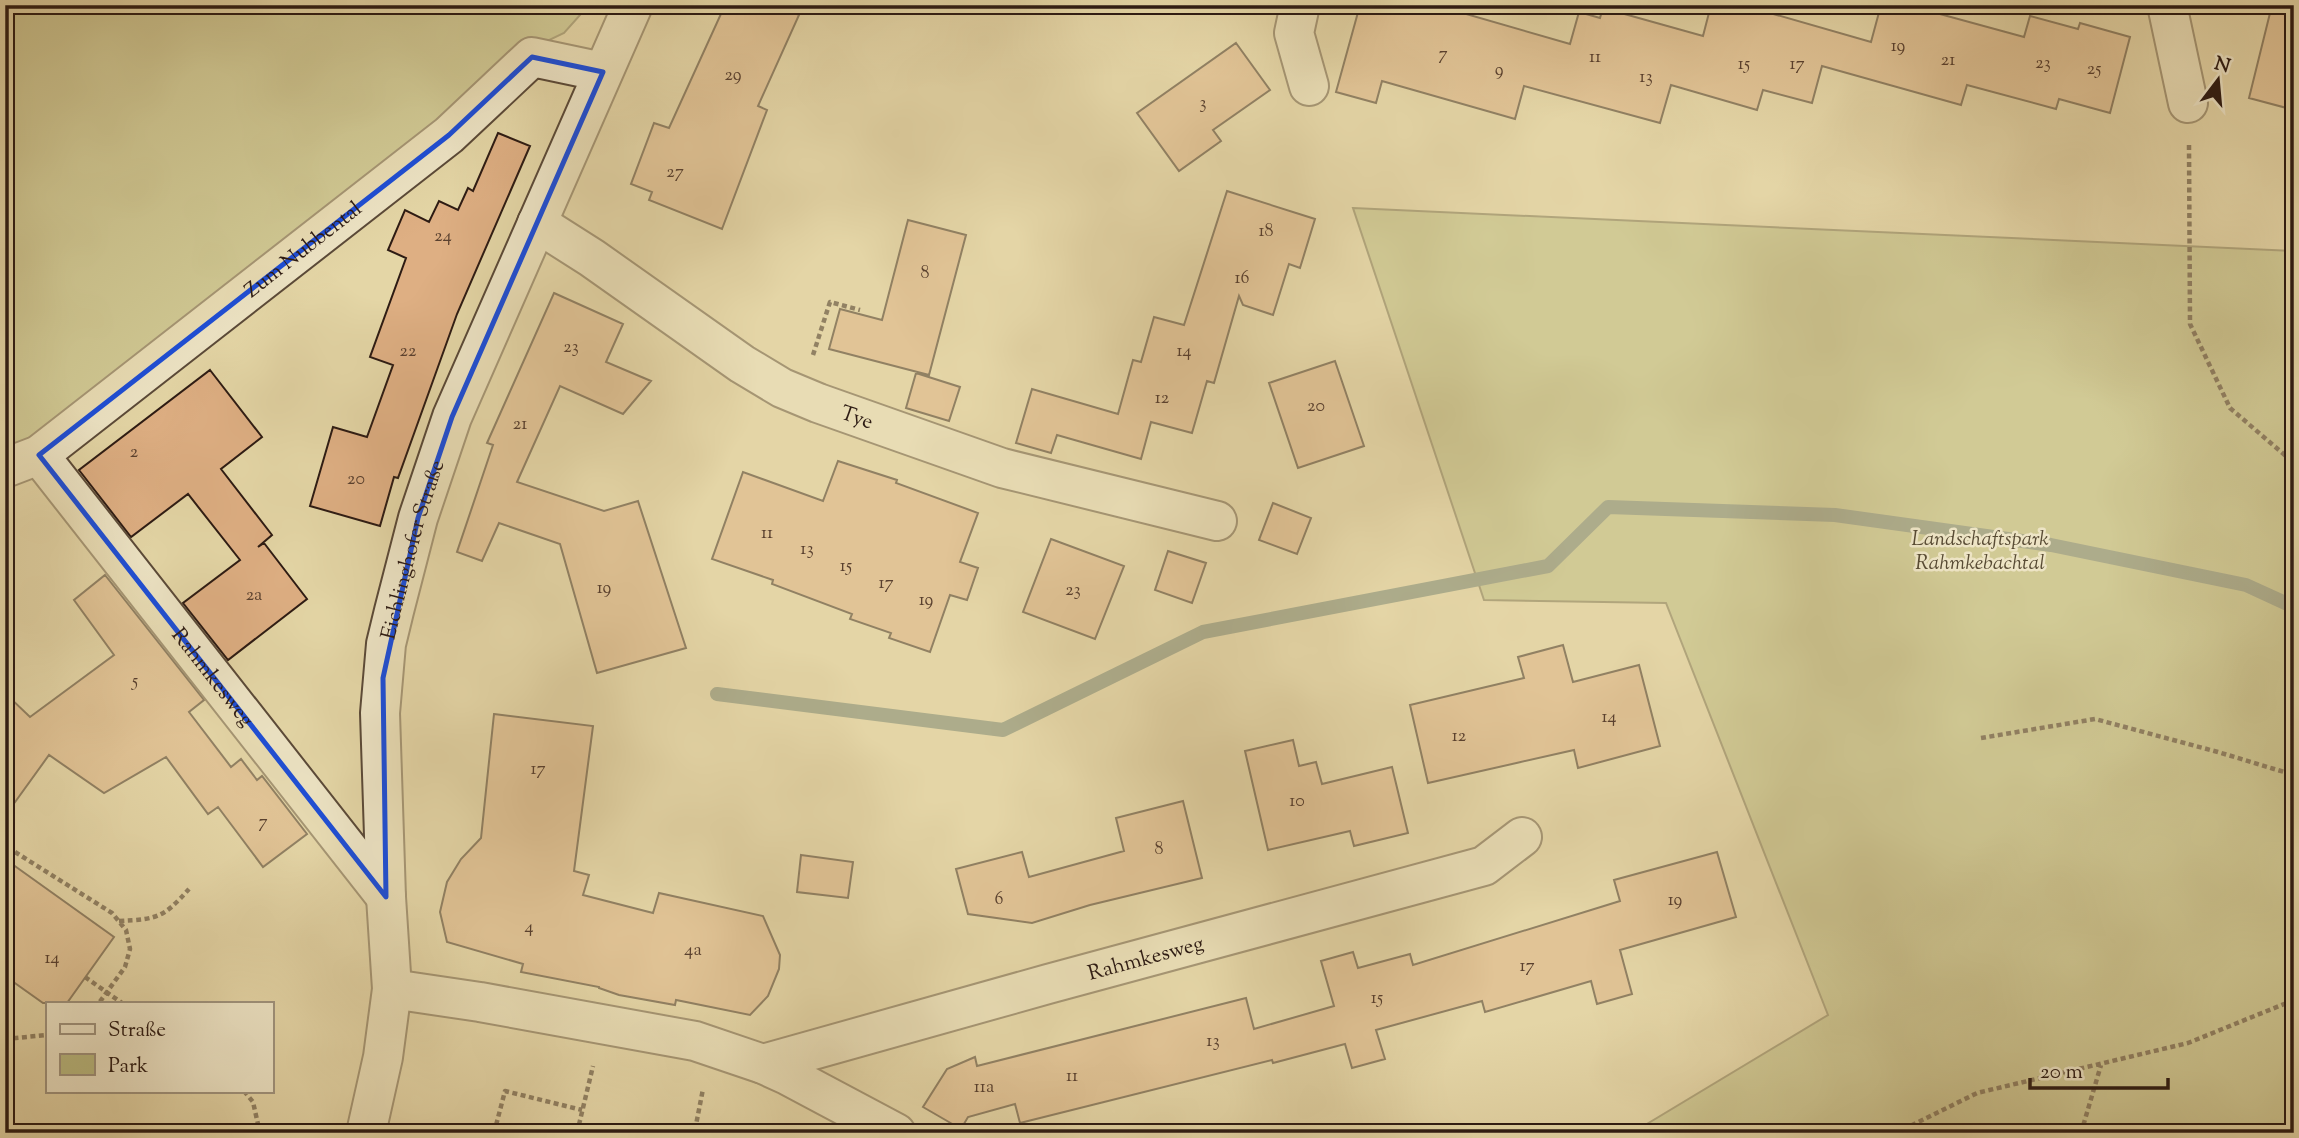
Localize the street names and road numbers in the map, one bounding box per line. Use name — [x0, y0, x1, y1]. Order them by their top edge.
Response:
street label: Zum Nubbental — [239, 195, 369, 306]
street label: Tye — [836, 399, 877, 438]
street label: Eichlinghofer Straße — [375, 456, 453, 643]
street label: Rahmkesweg — [163, 622, 260, 734]
street label: Rahmkesweg — [1085, 930, 1207, 990]

